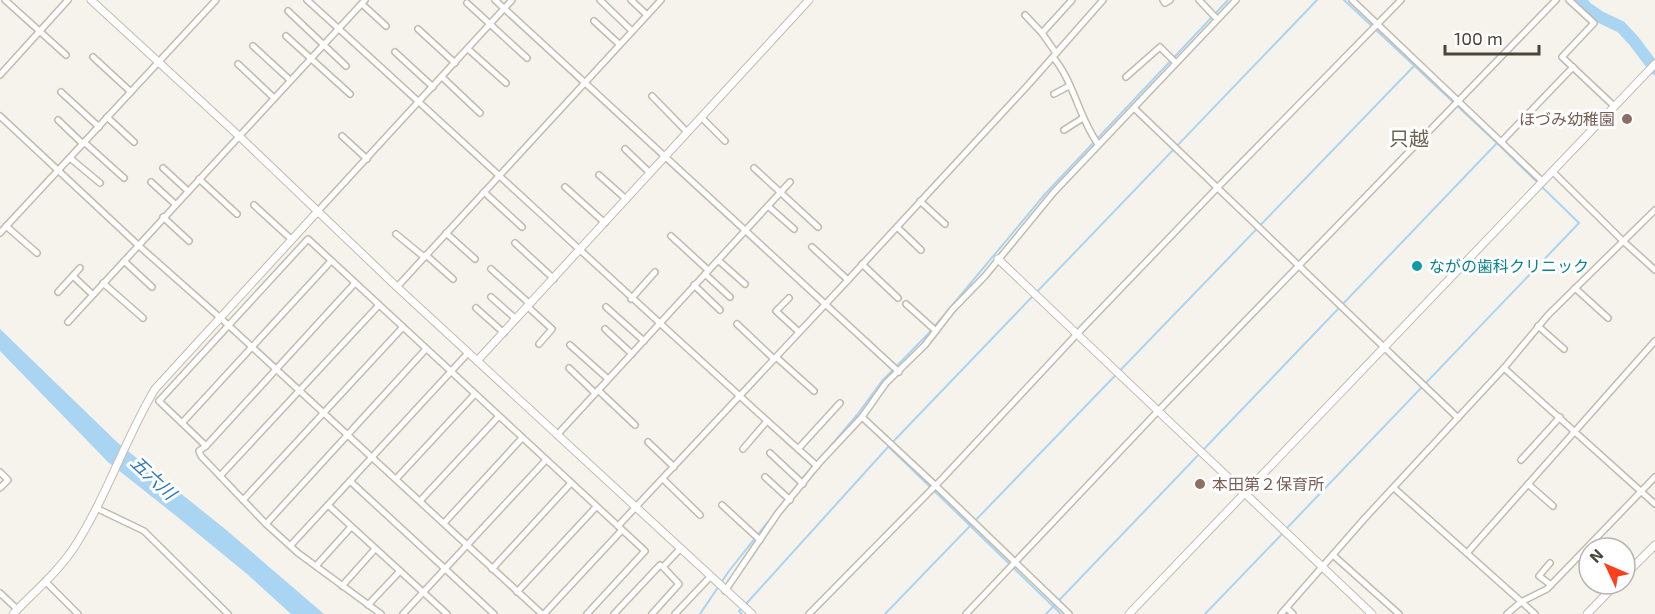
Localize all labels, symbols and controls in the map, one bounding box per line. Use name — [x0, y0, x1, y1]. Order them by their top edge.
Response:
scale bar — [1445, 18, 1540, 56]
text: 100 m — [1454, 27, 1503, 49]
place label: ほづみ幼稚園 — [1519, 109, 1615, 128]
marker: ほづみ幼稚園 — [1620, 112, 1634, 126]
district label: 只越 — [1389, 126, 1429, 150]
place label: ながの歯科クリニック — [1429, 256, 1589, 275]
marker: ながの歯科クリニック — [1410, 259, 1424, 273]
water label: 五六川 — [126, 451, 182, 505]
place label: 本田第２保育所 — [1212, 474, 1324, 493]
marker: 本田第２保育所 — [1193, 477, 1207, 491]
north arrow — [1577, 536, 1637, 596]
text: N — [1585, 544, 1607, 566]

